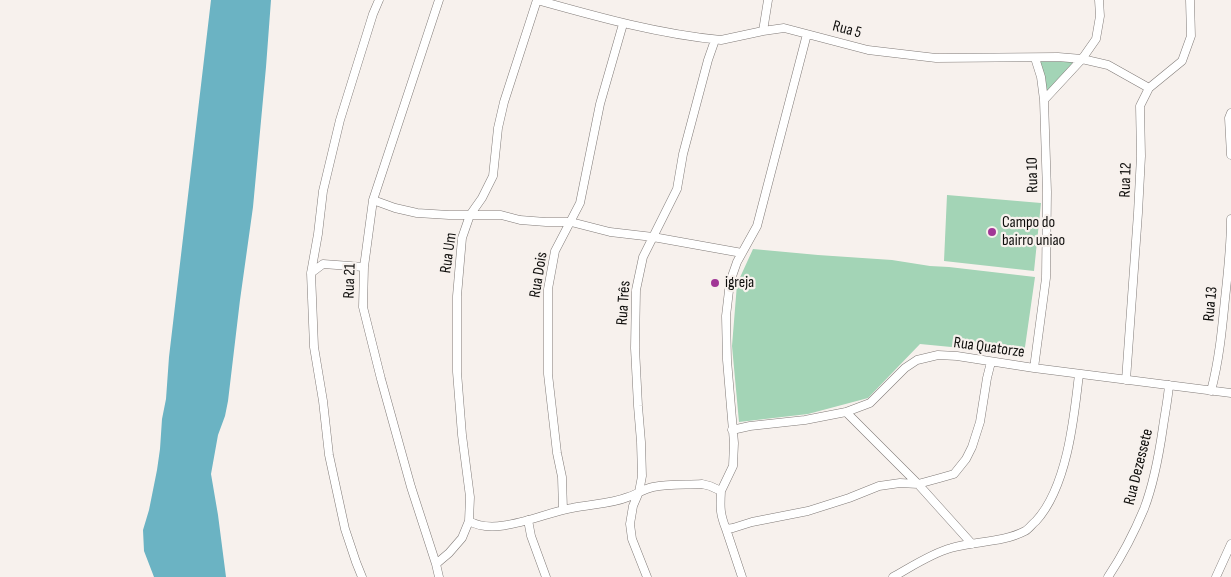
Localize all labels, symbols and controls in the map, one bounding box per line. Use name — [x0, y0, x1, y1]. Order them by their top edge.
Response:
street label: Rua 5 — [830, 17, 864, 43]
street label: Rua 10 — [1023, 157, 1043, 193]
street label: Rua 12 — [1116, 162, 1136, 198]
place label: Campo do bairro uniao — [1002, 213, 1065, 251]
marker: Campo do bairro uniao — [986, 226, 998, 238]
street label: Rua Um — [437, 231, 461, 275]
street label: Rua Dois — [526, 251, 552, 299]
street label: Rua 21 — [340, 263, 360, 299]
place label: igreja — [725, 273, 754, 293]
marker: igreja — [709, 277, 721, 289]
street label: Rua Três — [613, 280, 635, 326]
street label: Rua 13 — [1200, 286, 1222, 322]
street label: Rua Quatorze — [952, 334, 1026, 362]
street label: Rua Dezessete — [1120, 427, 1158, 507]

